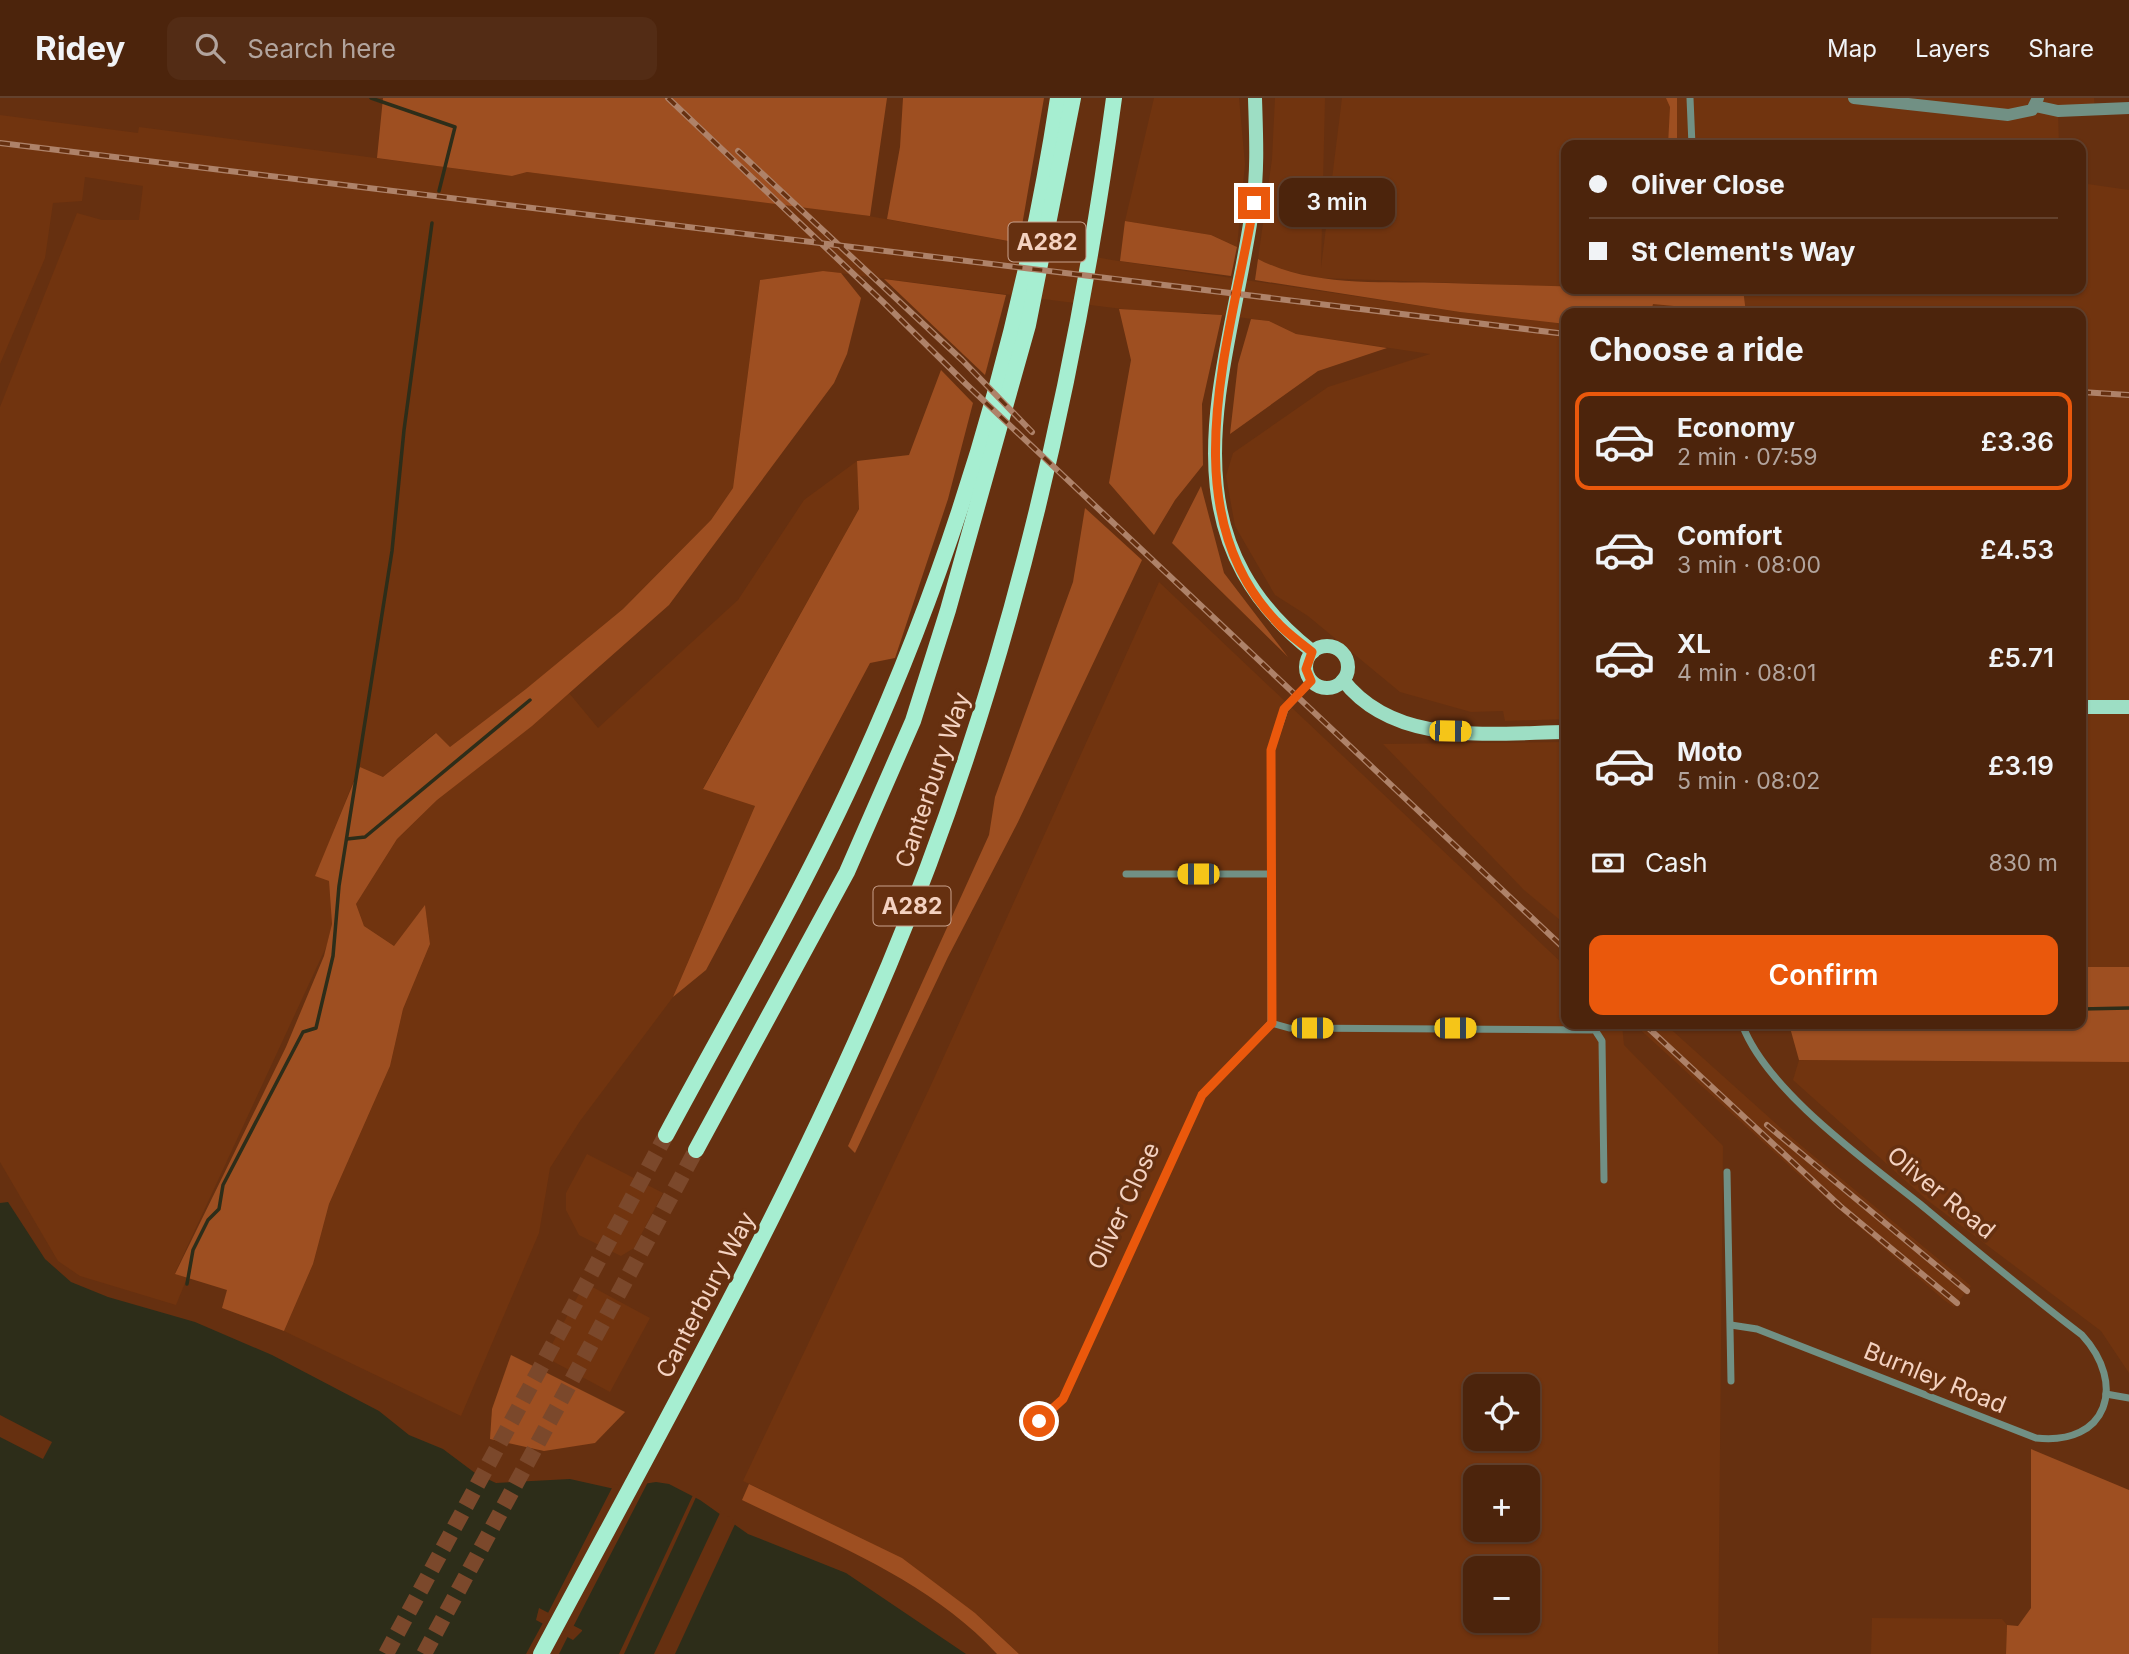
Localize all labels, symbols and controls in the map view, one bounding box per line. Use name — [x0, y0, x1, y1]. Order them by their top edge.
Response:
search box — [167, 17, 657, 80]
text: Ridey — [35, 28, 125, 68]
icon: search — [191, 29, 229, 67]
text: Search here — [247, 33, 396, 64]
text: Map — [1827, 34, 1877, 63]
text: Layers — [1915, 34, 1990, 63]
text: Share — [2028, 34, 2094, 63]
text: Oliver Close — [1631, 169, 1785, 200]
callout: 3 min — [1278, 178, 1394, 228]
route end — [1238, 187, 1270, 219]
text: 3 min — [1306, 188, 1368, 216]
road number: A282 — [1009, 223, 1086, 262]
text: St Clement's Way — [1631, 236, 1856, 267]
text: Choose a ride — [1589, 330, 1804, 369]
icon: car — [1593, 410, 1656, 473]
text: Economy — [1677, 412, 1795, 443]
text: £3.36 — [1981, 426, 2054, 457]
text: 2 min · 07:59 — [1677, 443, 1818, 471]
icon: car — [1593, 518, 1656, 581]
text: Comfort — [1677, 520, 1782, 551]
text: £4.53 — [1980, 534, 2054, 565]
text: 3 min · 08:00 — [1677, 551, 1821, 579]
icon: car — [1593, 626, 1656, 689]
text: XL — [1677, 628, 1711, 659]
text: £5.71 — [1988, 642, 2054, 673]
text: 4 min · 08:01 — [1677, 659, 1816, 687]
street label: Canterbury Way — [889, 688, 976, 871]
car — [1429, 720, 1472, 742]
icon: car — [1593, 734, 1656, 797]
text: Moto — [1677, 736, 1742, 767]
text: £3.19 — [1988, 750, 2054, 781]
text: 5 min · 08:02 — [1677, 767, 1820, 795]
icon: cash — [1589, 844, 1627, 882]
text: Cash — [1645, 847, 1708, 878]
text: 830 m — [1988, 849, 2058, 877]
car — [1178, 864, 1220, 885]
road number: A282 — [874, 886, 950, 926]
button: Confirm — [1589, 935, 2058, 1015]
car — [1292, 1018, 1334, 1039]
car — [1435, 1018, 1477, 1039]
street label: Oliver Close — [1081, 1138, 1166, 1274]
street label: Oliver Road — [1881, 1140, 2001, 1245]
street label: Canterbury Way — [650, 1207, 762, 1383]
street label: Burnley Road — [1860, 1336, 2011, 1419]
map controls — [1463, 1374, 1540, 1633]
button: locate — [1463, 1374, 1540, 1451]
route start — [1023, 1405, 1055, 1437]
button: + — [1463, 1465, 1540, 1542]
button: − — [1463, 1556, 1540, 1633]

